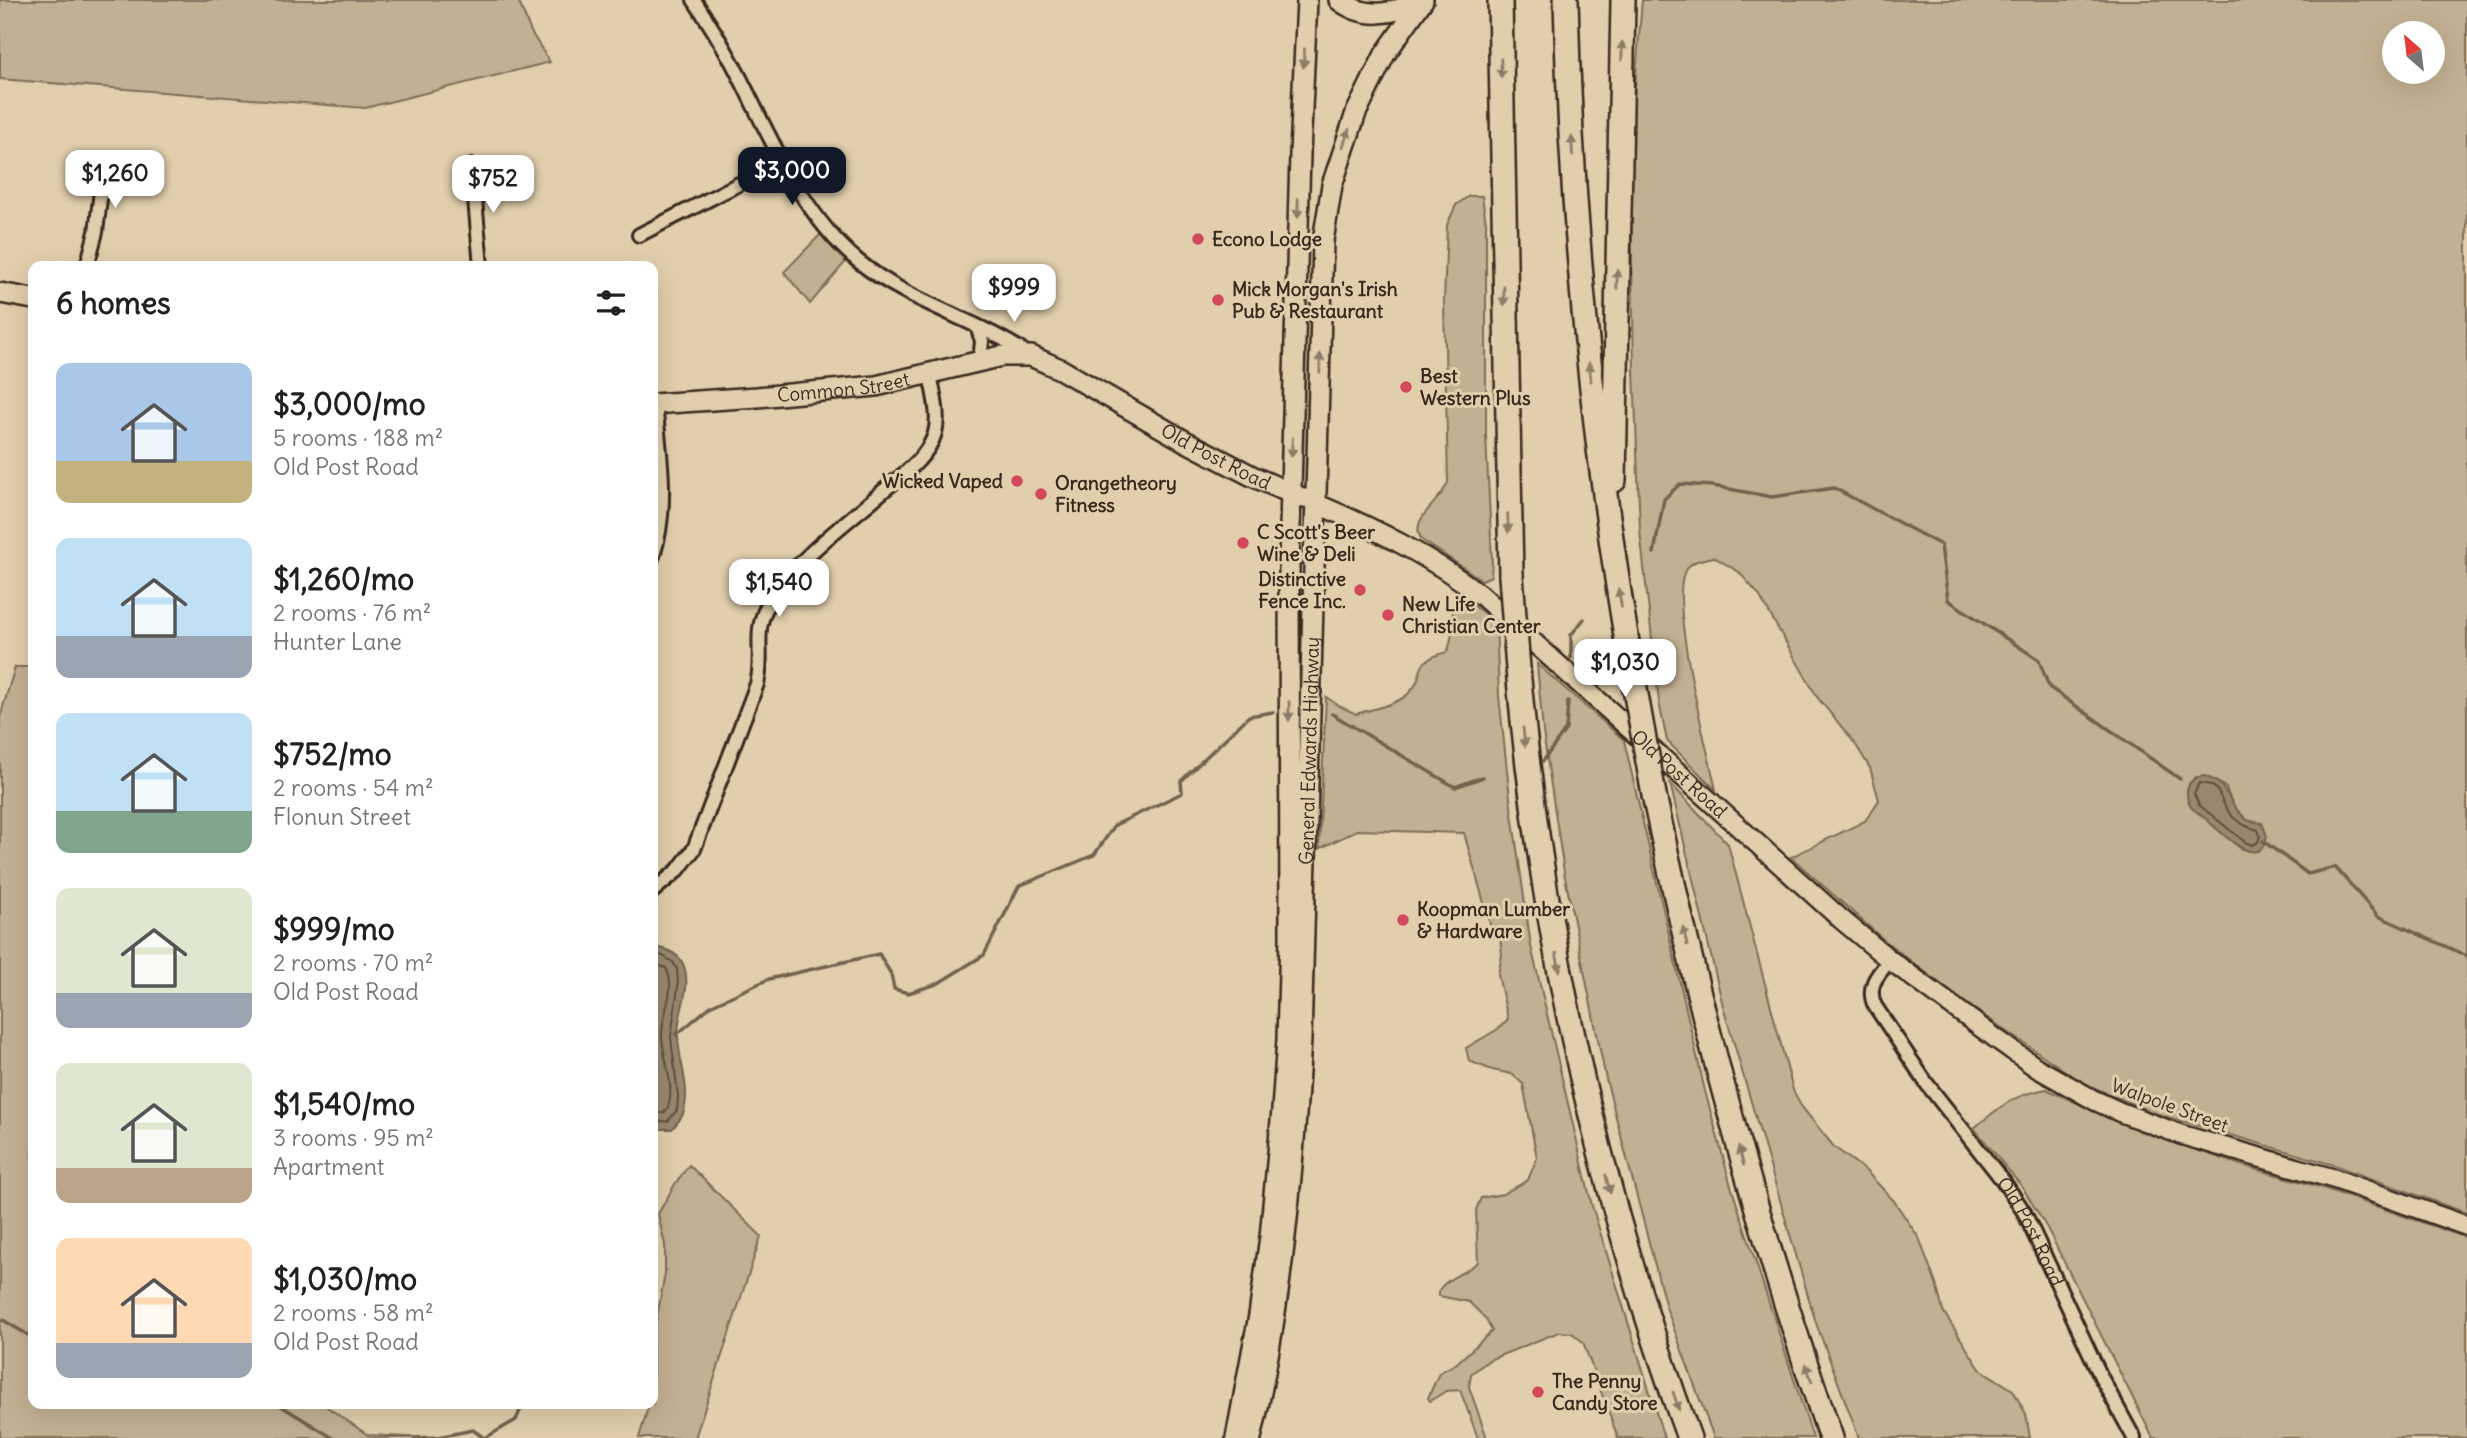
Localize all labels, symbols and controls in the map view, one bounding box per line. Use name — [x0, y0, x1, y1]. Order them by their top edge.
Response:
north arrow — [2382, 21, 2445, 84]
map controls — [2382, 21, 2445, 84]
one-way arrow — [1616, 40, 1627, 62]
one-way arrow — [1299, 47, 1310, 69]
one-way arrow — [1495, 57, 1507, 79]
one-way arrow — [1341, 128, 1352, 149]
one-way arrow — [1566, 134, 1577, 156]
pin: $3,000 — [735, 148, 849, 207]
pin: $1,260 — [58, 150, 172, 210]
text: $3,000 — [754, 155, 830, 184]
pin: $752 — [452, 156, 534, 215]
text: $1,260 — [81, 158, 149, 187]
text: $752 — [468, 163, 518, 192]
one-way arrow — [1293, 198, 1304, 220]
place label: Econo Lodge — [1212, 227, 1322, 251]
marker: Econo Lodge — [1190, 231, 1206, 247]
pin: $999 — [973, 264, 1055, 324]
one-way arrow — [1611, 268, 1623, 290]
text: $999 — [988, 272, 1040, 301]
place label: Mick Morgan's Irish Pub & Restaurant — [1232, 277, 1398, 323]
text: 6 homes — [56, 284, 171, 322]
icon: filters — [592, 284, 630, 322]
one-way arrow — [1499, 285, 1510, 307]
marker: Mick Morgan's Irish Pub & Restaurant — [1210, 292, 1226, 308]
one-way arrow — [1314, 352, 1325, 374]
one-way arrow — [1584, 361, 1595, 383]
place label: Best Western Plus — [1420, 364, 1531, 410]
street label: Common Street — [776, 366, 912, 407]
marker: Best Western Plus — [1398, 379, 1414, 395]
text: $3,000/mo — [273, 385, 426, 423]
icon: home — [112, 391, 196, 475]
street label: Old Post Road — [1157, 418, 1275, 495]
text: 5 rooms · 188 m² — [273, 423, 443, 452]
one-way arrow — [1287, 436, 1298, 458]
text: Old Post Road — [273, 452, 419, 481]
place label: Wicked Vaped — [882, 469, 1003, 493]
place label: Orangetheory Fitness — [1055, 471, 1177, 517]
marker: Wicked Vaped — [1009, 473, 1025, 489]
marker: Orangetheory Fitness — [1033, 486, 1049, 502]
one-way arrow — [1503, 512, 1514, 534]
place label: C Scott's Beer Wine & Deli — [1257, 520, 1375, 566]
marker: C Scott's Beer Wine & Deli — [1235, 535, 1251, 551]
text: $1,260/mo — [273, 560, 414, 598]
pin: $1,540 — [722, 560, 836, 619]
icon: home — [112, 566, 196, 650]
text: $1,540 — [745, 567, 813, 596]
place label: Distinctive Fence Inc. — [1258, 567, 1346, 613]
marker: Distinctive Fence Inc. — [1352, 582, 1368, 598]
one-way arrow — [1614, 587, 1625, 609]
place label: New Life Christian Center — [1402, 592, 1541, 638]
text: 2 rooms · 76 m² — [273, 598, 431, 627]
marker: New Life Christian Center — [1380, 607, 1396, 623]
text: Hunter Lane — [273, 627, 402, 656]
street label: General Edwards Highway — [1294, 636, 1324, 865]
pin: $1,030 — [1568, 640, 1682, 699]
text: $1,030 — [1590, 647, 1660, 676]
one-way arrow — [1283, 700, 1295, 722]
street label: Old Post Road — [1627, 724, 1732, 823]
one-way arrow — [1519, 727, 1530, 749]
text: $752/mo — [273, 735, 392, 773]
icon: home — [112, 741, 196, 825]
text: 2 rooms · 54 m² — [273, 773, 434, 802]
text: Flonun Street — [273, 802, 411, 831]
place label: Koopman Lumber & Hardware — [1417, 897, 1570, 943]
text: $999/mo — [273, 910, 395, 948]
marker: Koopman Lumber & Hardware — [1395, 912, 1411, 928]
icon: home — [112, 916, 196, 1000]
one-way arrow — [1679, 925, 1690, 947]
text: 2 rooms · 70 m² — [273, 948, 433, 977]
one-way arrow — [1553, 951, 1564, 973]
text: Old Post Road — [273, 977, 419, 1006]
street label: Walpole Street — [2108, 1073, 2232, 1137]
text: $1,540/mo — [273, 1085, 415, 1123]
icon: home — [112, 1091, 196, 1175]
text: 3 rooms · 95 m² — [273, 1123, 434, 1152]
one-way arrow — [1736, 1146, 1746, 1167]
text: Apartment — [273, 1152, 385, 1181]
street label: Old Post Road — [1992, 1172, 2069, 1290]
one-way arrow — [1604, 1174, 1614, 1195]
text: $1,030/mo — [273, 1260, 417, 1298]
icon: home — [112, 1266, 196, 1350]
text: 2 rooms · 58 m² — [273, 1298, 434, 1327]
text: Old Post Road — [273, 1327, 419, 1356]
one-way arrow — [1803, 1363, 1814, 1384]
place label: The Penny Candy Store — [1552, 1369, 1657, 1415]
marker: The Penny Candy Store — [1530, 1384, 1546, 1400]
one-way arrow — [1671, 1391, 1682, 1412]

